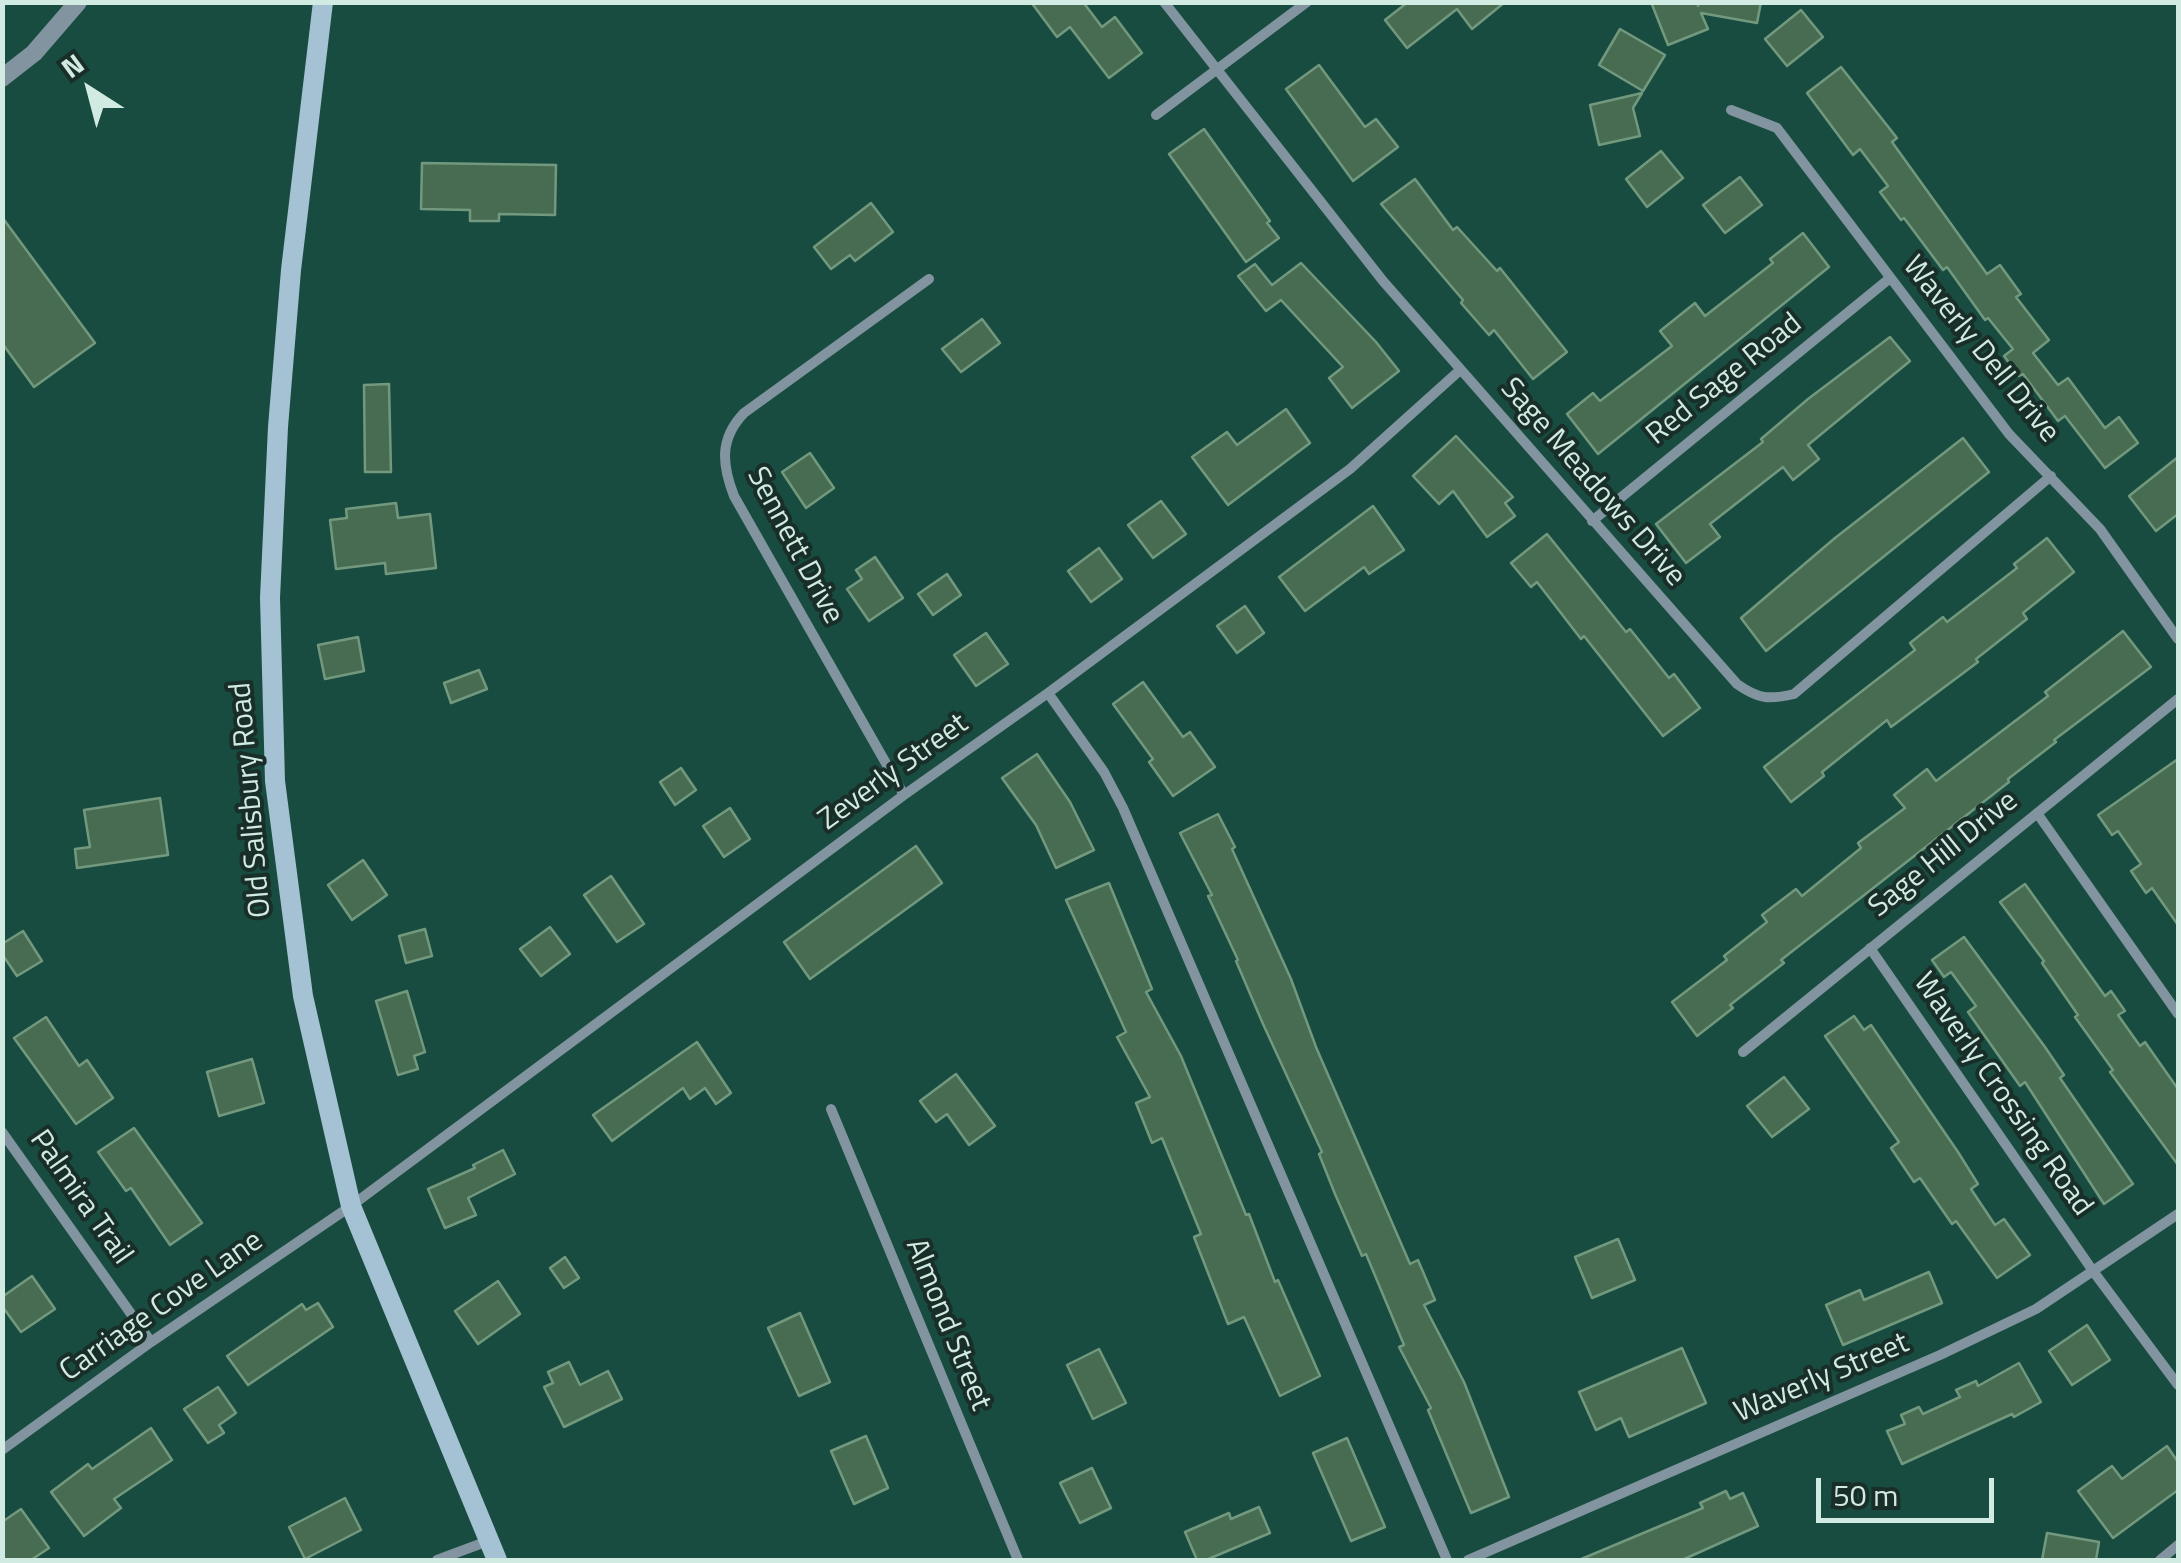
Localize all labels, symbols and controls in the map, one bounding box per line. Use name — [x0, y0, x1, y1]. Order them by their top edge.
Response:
north arrow — [40, 40, 140, 140]
text: N — [52, 42, 93, 88]
street label: Waverly Dell Drive — [1894, 250, 2066, 450]
street label: Red Sage Road — [1640, 306, 1810, 454]
street label: Sage Meadows Drive — [1492, 372, 1692, 594]
street label: Sennett Drive — [738, 462, 850, 630]
street label: Old Salisbury Road — [224, 681, 280, 919]
street label: Zeverly Street — [812, 707, 976, 839]
street label: Sage Hill Drive — [1862, 784, 2026, 926]
street label: Waverly Crossing Road — [1905, 967, 2099, 1223]
street label: Palmira Trail — [21, 1124, 139, 1272]
street label: Carriage Cove Lane — [54, 1224, 270, 1390]
street label: Almond Street — [896, 1234, 998, 1416]
street label: Waverly Street — [1729, 1326, 1915, 1432]
scale bar — [1821, 1458, 1998, 1520]
text: 50 m — [1833, 1472, 1898, 1518]

